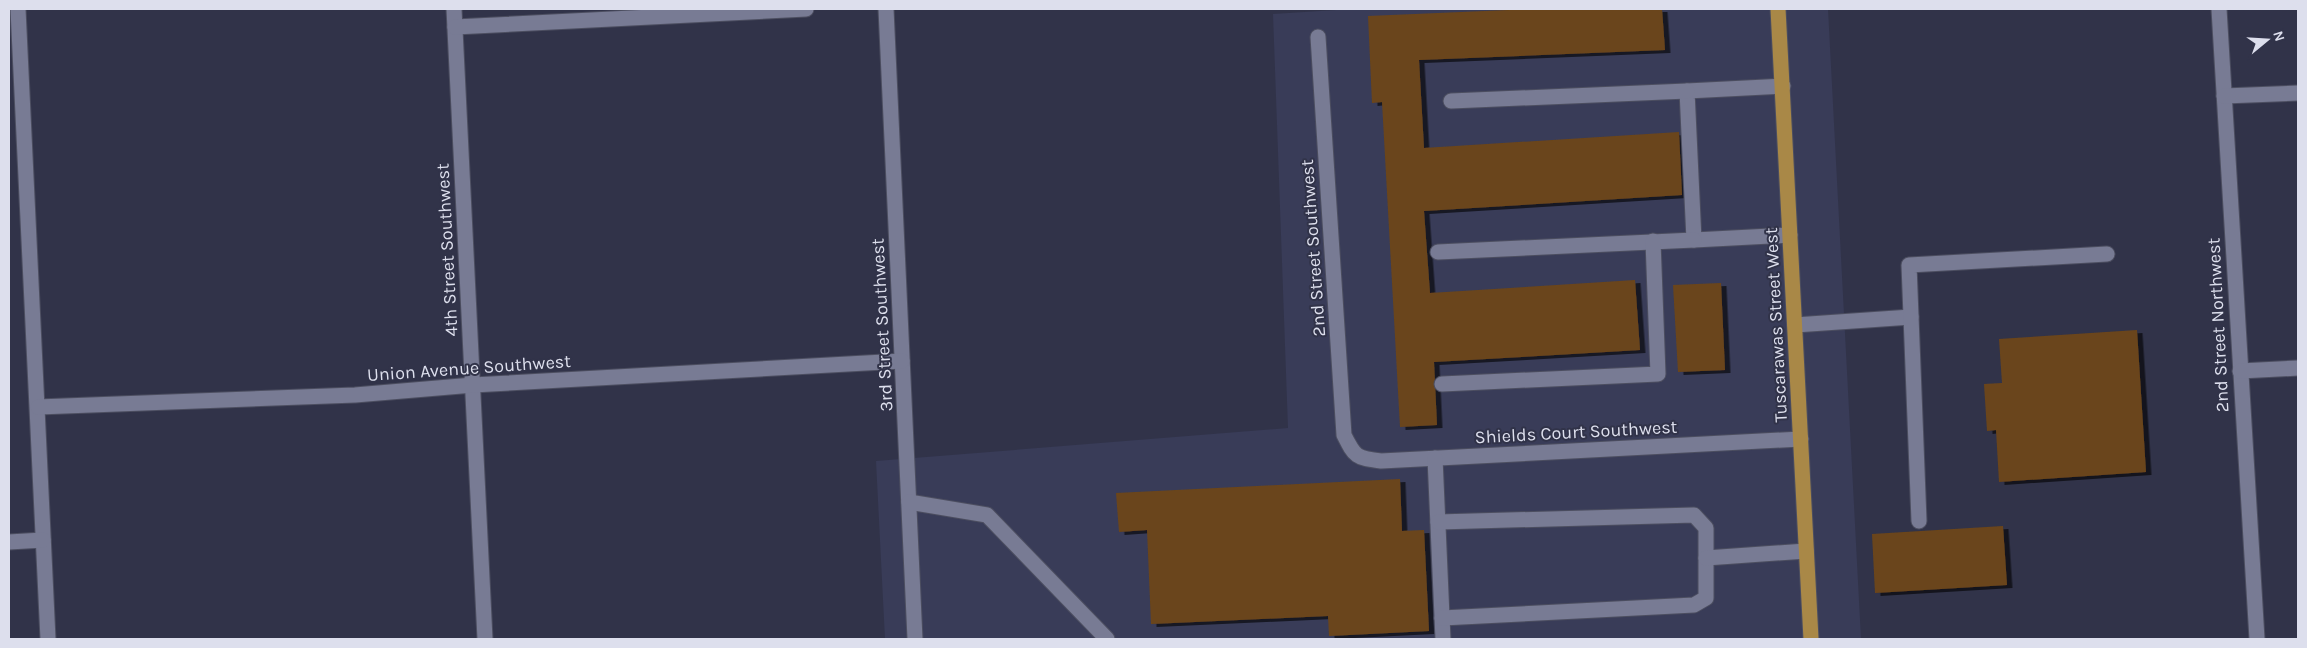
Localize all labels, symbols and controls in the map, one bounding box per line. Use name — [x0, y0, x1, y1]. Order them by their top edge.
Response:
north arrow — [2242, 15, 2292, 65]
text: N — [2269, 29, 2289, 44]
street label: 2nd Street Southwest — [1296, 158, 1330, 337]
street label: 4th Street Southwest — [431, 163, 463, 337]
street label: Tuscarawas Street West — [1760, 227, 1792, 423]
street label: 2nd Street Northwest — [2202, 237, 2234, 413]
street label: 3rd Street Southwest — [866, 238, 898, 412]
street label: Union Avenue Southwest — [366, 350, 572, 386]
street label: Shields Court Southwest — [1474, 416, 1678, 448]

